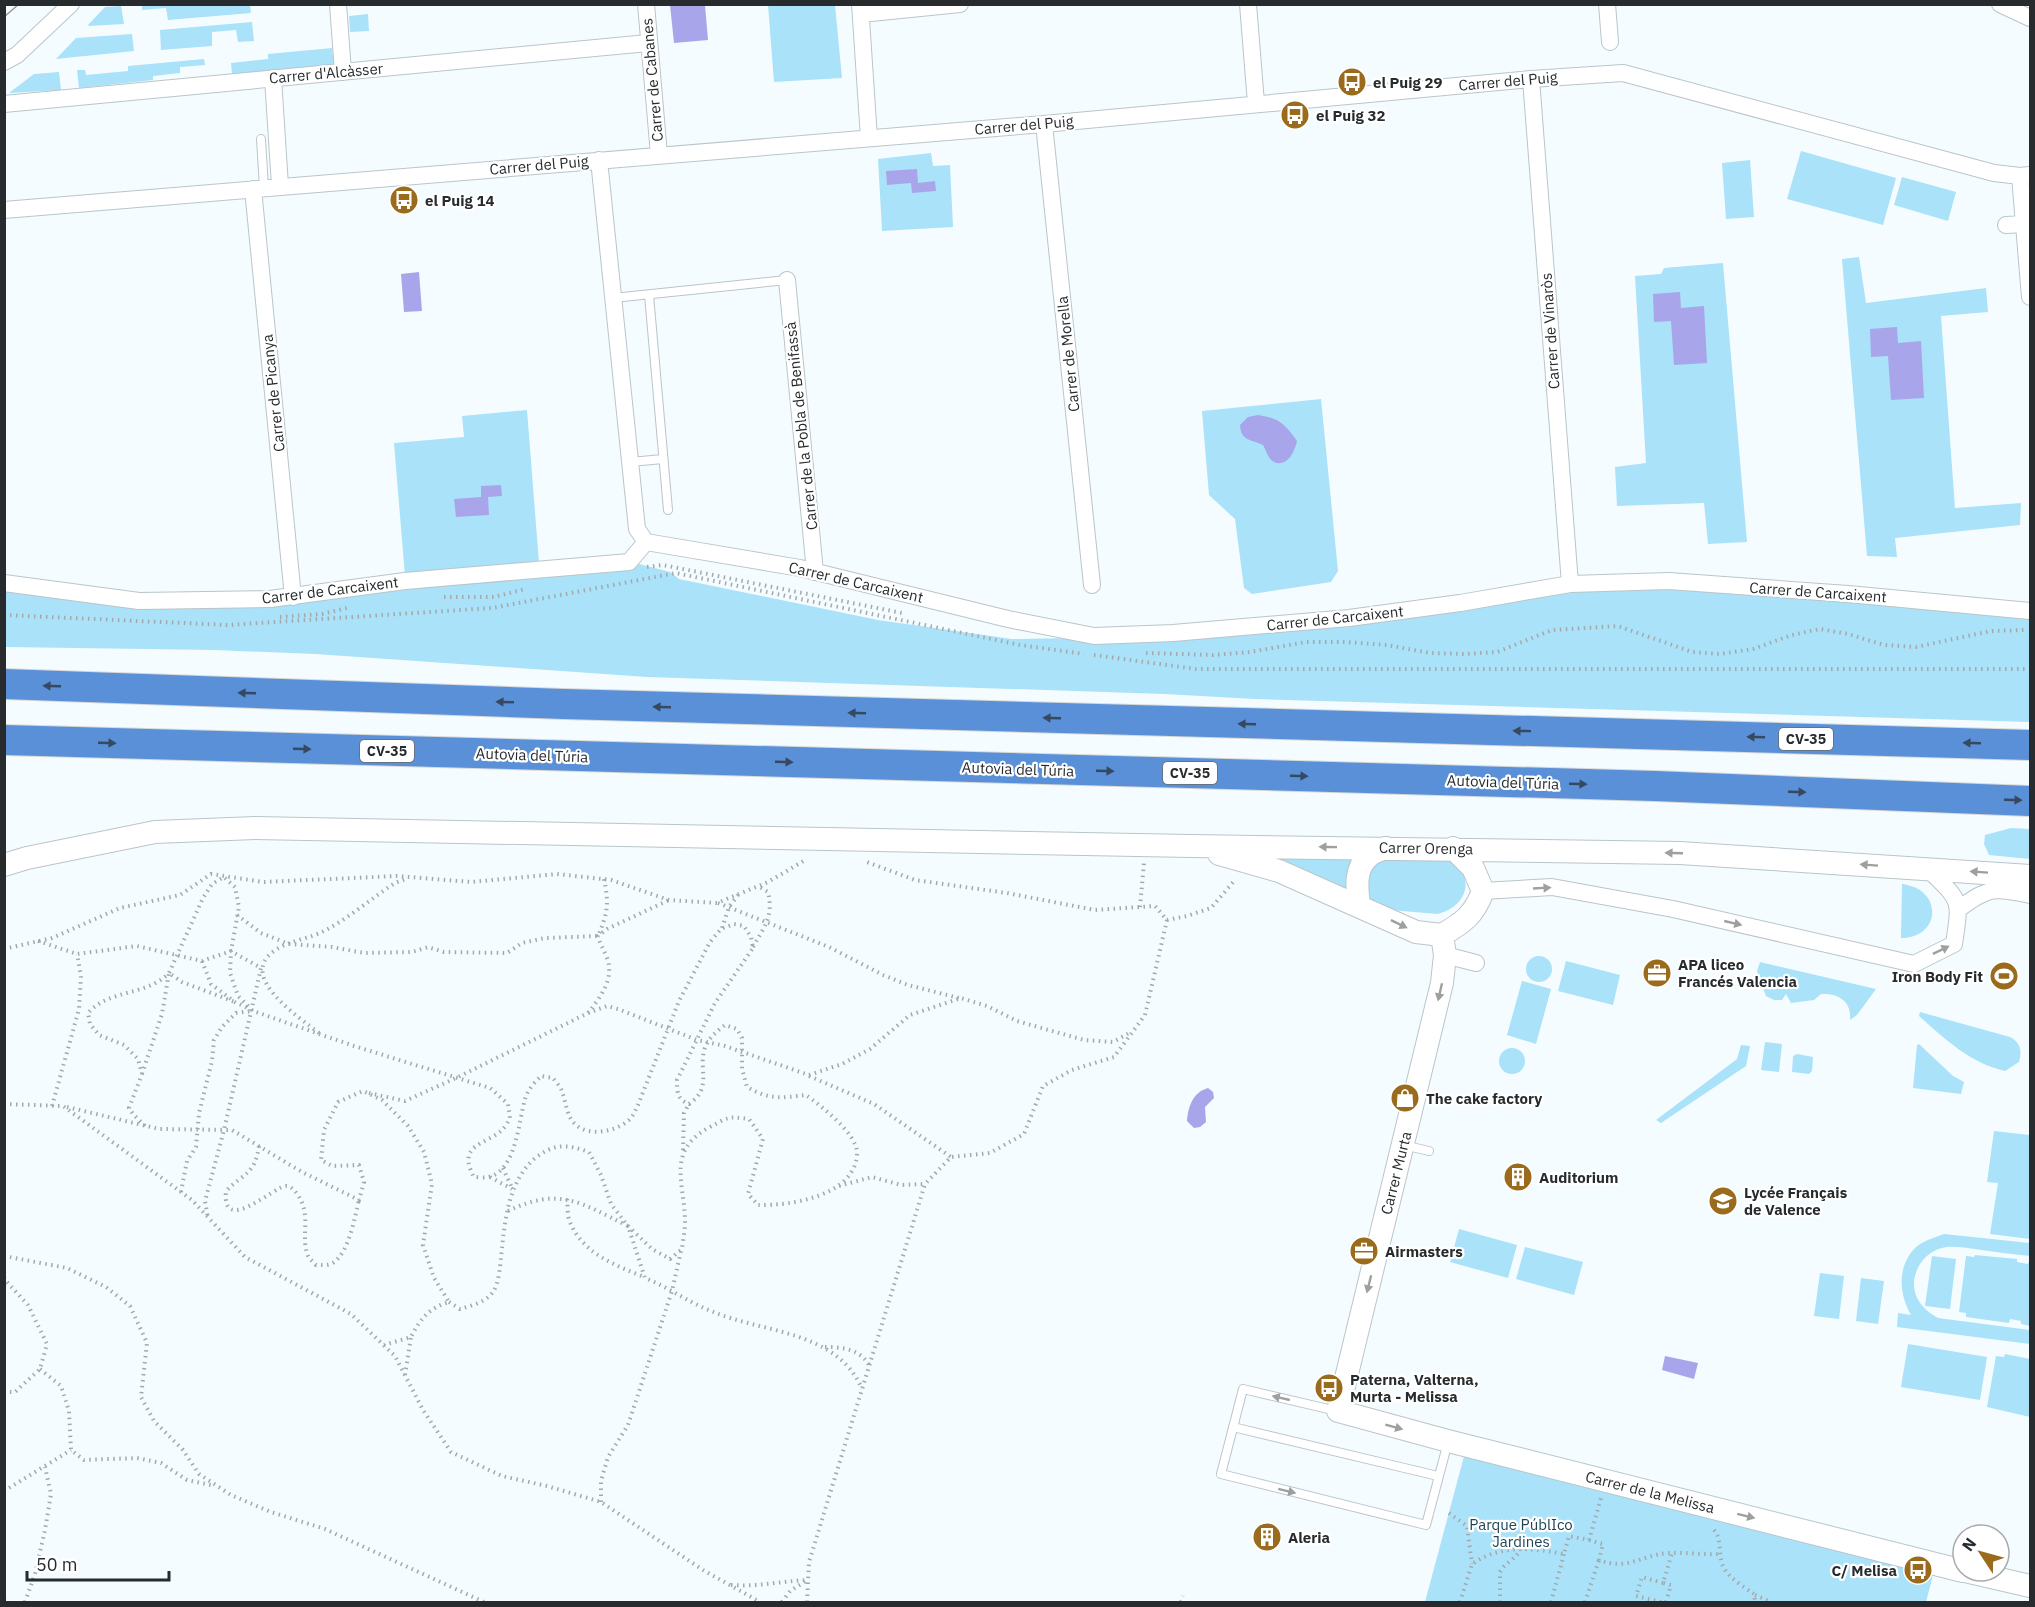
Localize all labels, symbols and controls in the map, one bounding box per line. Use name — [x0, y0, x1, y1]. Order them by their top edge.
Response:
street label: Carrer de Cabanes — [637, 17, 667, 143]
street label: Carrer d'Alcàsser — [268, 58, 384, 87]
bus stop icon: el Puig 29 — [1336, 66, 1368, 98]
street label: Carrer del Puig — [1458, 67, 1558, 95]
place label: el Puig 29 — [1373, 73, 1442, 92]
bus stop icon: el Puig 32 — [1279, 99, 1311, 131]
place label: el Puig 32 — [1316, 106, 1385, 125]
street label: Carrer del Puig — [974, 111, 1074, 139]
street label: Carrer del Puig — [489, 151, 589, 179]
bus stop icon: el Puig 14 — [388, 184, 420, 216]
place label: el Puig 14 — [425, 191, 494, 210]
street label: Carrer de Vinaròs — [1536, 272, 1564, 390]
street label: Carrer de Morella — [1052, 295, 1084, 413]
street label: Carrer de la Pobla de Benifassà — [781, 321, 821, 531]
street label: Carrer de Picanya — [257, 333, 289, 453]
street label: Carrer de Carcaixent — [787, 557, 925, 607]
street label: Carrer de Carcaixent — [261, 572, 399, 608]
street label: Carrer de Carcaixent — [1749, 578, 1887, 606]
street label: Carrer de Carcaixent — [1266, 601, 1404, 635]
one-way arrow — [43, 681, 62, 690]
one-way arrow — [238, 688, 257, 697]
one-way arrow — [496, 697, 515, 706]
one-way arrow — [653, 702, 672, 711]
one-way arrow — [848, 708, 867, 717]
one-way arrow — [1042, 714, 1061, 723]
one-way arrow — [1237, 719, 1256, 729]
one-way arrow — [1513, 727, 1532, 736]
road number: CV-35 — [1779, 728, 1833, 750]
one-way arrow — [1747, 733, 1766, 742]
one-way arrow — [1963, 738, 1982, 748]
one-way arrow — [97, 739, 116, 748]
road number: CV-35 — [360, 740, 414, 762]
one-way arrow — [292, 744, 311, 753]
street label: Autovia del Túria — [475, 744, 589, 766]
one-way arrow — [774, 757, 793, 767]
street label: Autovia del Túria — [961, 758, 1075, 780]
road number: CV-35 — [1163, 762, 1217, 784]
one-way arrow — [1095, 766, 1114, 776]
street label: Autovia del Túria — [1446, 771, 1560, 793]
one-way arrow — [1290, 772, 1309, 781]
one-way arrow — [1569, 779, 1588, 789]
one-way arrow — [1788, 787, 1807, 796]
one-way arrow — [2003, 796, 2022, 805]
street label: Carrer Orenga — [1379, 838, 1473, 858]
one-way arrow — [1318, 843, 1337, 852]
one-way arrow — [1664, 848, 1683, 857]
one-way arrow — [1859, 860, 1878, 869]
one-way arrow — [1969, 868, 1988, 877]
one-way arrow — [1532, 883, 1551, 892]
one-way arrow — [1724, 918, 1742, 928]
one-way arrow — [1391, 919, 1408, 928]
one-way arrow — [1933, 946, 1950, 955]
place label: APA liceo Francés Valencia — [1678, 955, 1798, 991]
office icon: APA liceo Francés Valencia — [1641, 957, 1673, 989]
sports icon: Iron Body Fit — [1988, 960, 2020, 992]
place label: Iron Body Fit — [1892, 967, 1983, 986]
one-way arrow — [1434, 983, 1444, 1002]
shop icon: The cake factory — [1389, 1082, 1421, 1114]
place label: The cake factory — [1426, 1089, 1542, 1108]
street label: Carrer Murta — [1376, 1129, 1416, 1217]
building icon: Auditorium — [1502, 1161, 1534, 1193]
place label: Auditorium — [1539, 1168, 1618, 1187]
place label: Lycée Français de Valence — [1744, 1183, 1848, 1219]
school or university icon: Lycée Français de Valence — [1707, 1185, 1739, 1217]
office icon: Airmasters — [1348, 1235, 1380, 1267]
place label: Airmasters — [1385, 1242, 1463, 1261]
one-way arrow — [1363, 1275, 1373, 1293]
place label: Paterna, Valterna, Murta - Melissa — [1350, 1370, 1479, 1406]
bus stop icon: Paterna, Valterna, Murta - Melissa — [1313, 1372, 1345, 1404]
one-way arrow — [1271, 1393, 1290, 1402]
one-way arrow — [1385, 1422, 1403, 1432]
street label: Carrer de la Melissa — [1583, 1467, 1717, 1517]
one-way arrow — [1278, 1486, 1296, 1496]
one-way arrow — [1737, 1511, 1755, 1521]
park label: Parque PúblIco Jardines — [1469, 1515, 1573, 1551]
building icon: Aleria — [1251, 1521, 1283, 1553]
north arrow — [1951, 1523, 2011, 1583]
place label: Aleria — [1288, 1528, 1331, 1547]
text: N — [1957, 1534, 1980, 1555]
scale bar — [27, 1544, 170, 1582]
text: 50 m — [36, 1553, 78, 1576]
bus stop icon: C/ Melisa — [1902, 1554, 1934, 1586]
place label: C/ Melisa — [1831, 1561, 1897, 1580]

